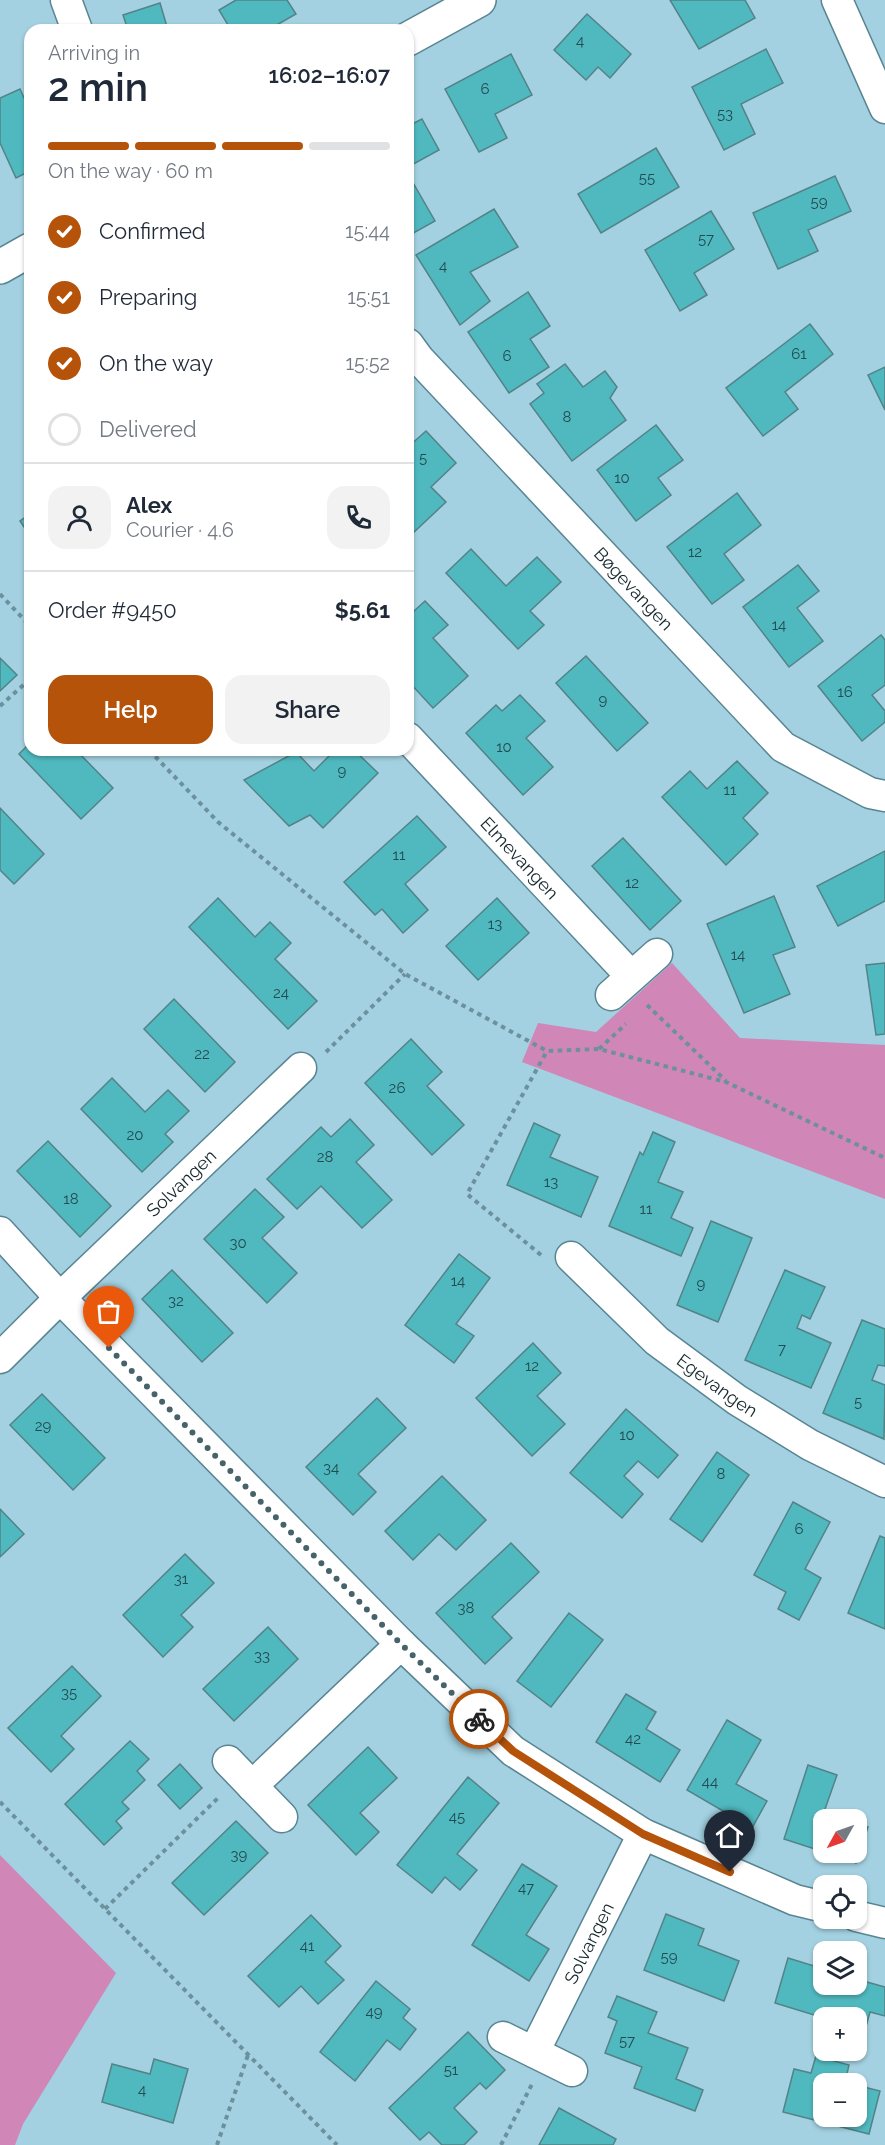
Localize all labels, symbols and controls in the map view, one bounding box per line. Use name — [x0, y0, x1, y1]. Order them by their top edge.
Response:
house number: 4 — [576, 32, 584, 50]
text: Arriving in — [48, 41, 140, 65]
text: 16:02–16:07 — [269, 62, 390, 88]
text: 2 min — [48, 64, 148, 110]
house number: 6 — [480, 80, 490, 98]
house number: 53 — [717, 105, 733, 123]
text: On the way · 60 m — [48, 159, 213, 183]
house number: 55 — [639, 169, 655, 187]
house number: 59 — [811, 193, 828, 211]
icon: check — [48, 215, 81, 248]
text: Confirmed — [99, 218, 206, 244]
text: 15:44 — [345, 219, 390, 243]
house number: 57 — [698, 230, 714, 248]
house number: 4 — [439, 257, 447, 275]
icon: check — [48, 281, 81, 314]
text: Preparing — [99, 284, 197, 310]
text: 15:51 — [347, 285, 390, 309]
house number: 61 — [791, 345, 807, 363]
icon: check — [48, 347, 81, 380]
house number: 6 — [502, 347, 512, 365]
text: On the way — [99, 350, 213, 376]
text: 15:52 — [345, 351, 390, 375]
house number: 8 — [563, 408, 572, 426]
text: Delivered — [99, 416, 197, 442]
house number: 5 — [419, 449, 427, 467]
house number: 10 — [614, 469, 630, 487]
button: person — [48, 486, 111, 549]
button: phone — [327, 486, 390, 549]
text: Alex — [126, 492, 172, 518]
text: Courier · 4.6 — [126, 518, 234, 542]
street label: Bøgevangen — [590, 542, 678, 634]
house number: 12 — [688, 543, 702, 561]
text: Order #9450 — [48, 597, 177, 623]
text: $5.61 — [335, 597, 390, 623]
house number: 14 — [772, 616, 786, 634]
button: Help — [48, 675, 213, 744]
button: Share — [225, 675, 390, 744]
house number: 16 — [837, 683, 853, 701]
house number: 9 — [599, 691, 608, 709]
house number: 10 — [496, 738, 512, 756]
house number: 9 — [338, 762, 347, 780]
house number: 11 — [724, 781, 737, 799]
street label: Elmevangen — [477, 812, 564, 903]
house number: 11 — [393, 846, 406, 864]
house number: 12 — [625, 874, 639, 892]
house number: 13 — [488, 915, 502, 933]
house number: 14 — [731, 946, 745, 964]
house number: 24 — [273, 984, 289, 1002]
house number: 22 — [194, 1045, 210, 1063]
house number: 26 — [389, 1079, 405, 1097]
house number: 20 — [127, 1126, 144, 1144]
street label: Solvangen — [142, 1145, 220, 1221]
house number: 28 — [317, 1148, 333, 1166]
house number: 13 — [544, 1173, 558, 1191]
house number: 18 — [63, 1190, 79, 1208]
house number: 11 — [640, 1200, 653, 1218]
house number: 30 — [229, 1234, 247, 1252]
house number: 14 — [451, 1272, 465, 1290]
house number: 9 — [697, 1275, 706, 1293]
pin — [83, 1286, 134, 1348]
house number: 32 — [168, 1292, 184, 1310]
icon: bag — [92, 1295, 125, 1328]
house number: 7 — [778, 1340, 786, 1358]
street label: Egevangen — [673, 1349, 762, 1421]
house number: 12 — [525, 1357, 539, 1375]
house number: 5 — [854, 1393, 862, 1411]
house number: 29 — [35, 1417, 52, 1435]
house number: 10 — [619, 1426, 635, 1444]
house number: 34 — [323, 1459, 339, 1477]
house number: 8 — [717, 1465, 726, 1483]
house number: 6 — [794, 1520, 804, 1538]
house number: 31 — [174, 1570, 189, 1588]
house number: 38 — [458, 1599, 475, 1617]
house number: 33 — [254, 1647, 270, 1665]
house number: 35 — [61, 1684, 77, 1702]
courier — [449, 1689, 509, 1749]
icon: bike — [463, 1703, 496, 1736]
house number: 42 — [625, 1730, 641, 1748]
house number: 44 — [702, 1773, 718, 1791]
house number: 45 — [449, 1808, 465, 1826]
north arrow — [813, 1809, 867, 1863]
map controls — [813, 1809, 867, 2127]
pin — [704, 1810, 755, 1872]
icon: home — [713, 1819, 746, 1852]
house number: 39 — [231, 1846, 248, 1864]
button: locate — [813, 1875, 867, 1929]
house number: 47 — [518, 1879, 534, 1897]
street label: Solvangen — [559, 1899, 618, 1987]
house number: 41 — [300, 1937, 315, 1955]
button: layers — [813, 1941, 867, 1995]
house number: 59 — [661, 1948, 678, 1966]
house number: 49 — [366, 2003, 383, 2021]
button: + — [813, 2007, 867, 2061]
house number: 57 — [619, 2032, 635, 2050]
house number: 51 — [444, 2061, 459, 2079]
button: − — [813, 2073, 867, 2127]
house number: 4 — [138, 2081, 146, 2099]

